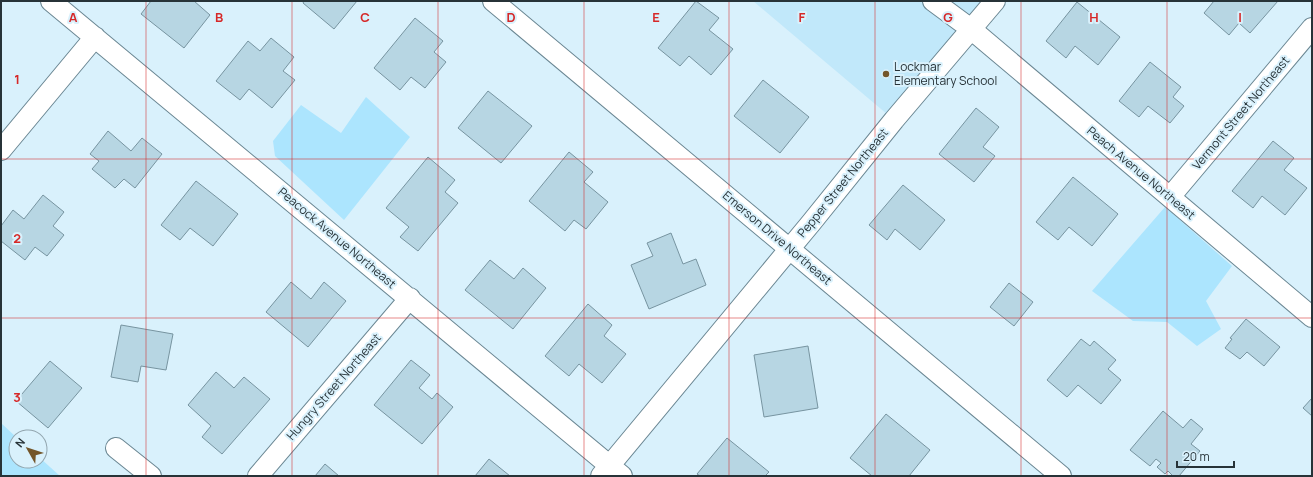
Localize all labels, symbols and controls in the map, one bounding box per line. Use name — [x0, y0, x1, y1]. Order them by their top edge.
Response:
text: A — [69, 8, 78, 26]
text: B — [215, 8, 223, 26]
text: C — [360, 8, 370, 26]
text: D — [506, 8, 516, 26]
text: E — [652, 8, 660, 26]
text: F — [799, 8, 806, 26]
text: G — [943, 8, 953, 26]
text: H — [1089, 8, 1099, 26]
text: I — [1238, 8, 1242, 26]
street label: Vermont Street Northeast — [1188, 52, 1293, 173]
place label: Lockmar Elementary School — [894, 58, 997, 89]
marker: Lockmar Elementary School — [881, 69, 891, 79]
text: 1 — [14, 70, 20, 88]
street label: Peach Avenue Northeast — [1084, 122, 1199, 223]
street label: Pepper Street Northeast — [793, 124, 892, 241]
street label: Peacock Avenue Northeast — [275, 183, 400, 292]
street label: Emerson Drive Northeast — [719, 187, 836, 289]
text: 2 — [13, 229, 21, 247]
street label: Hungry Street Northeast — [282, 329, 385, 444]
text: 3 — [13, 388, 21, 406]
north arrow — [8, 429, 48, 469]
text: N — [12, 435, 28, 450]
scale bar — [1177, 443, 1234, 469]
text: 20 m — [1183, 448, 1210, 465]

